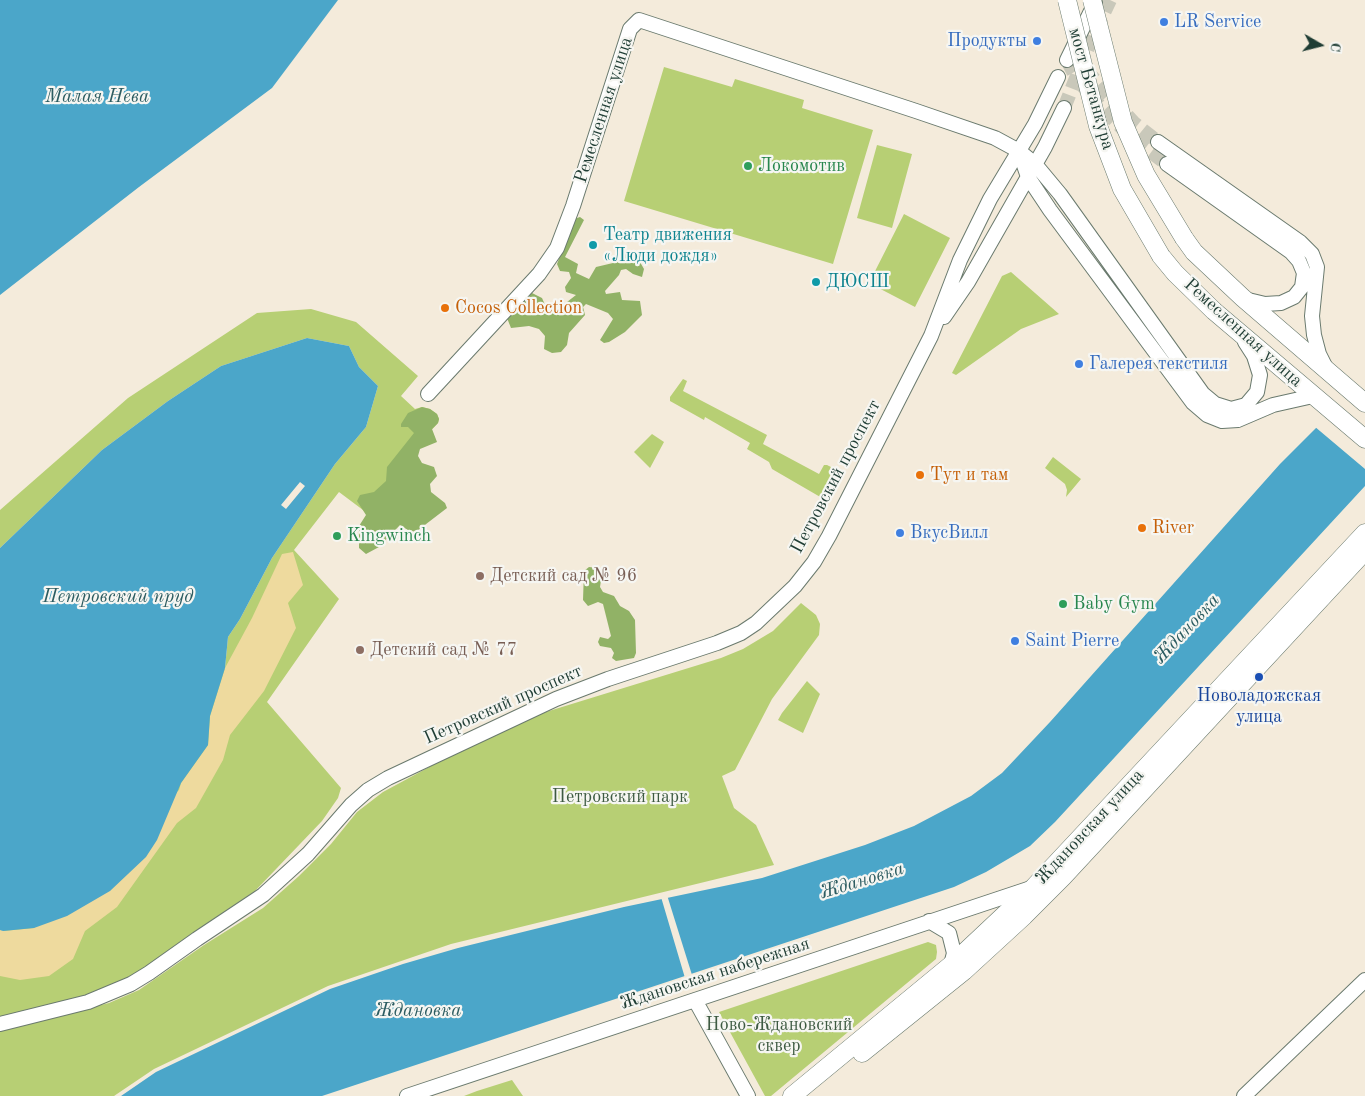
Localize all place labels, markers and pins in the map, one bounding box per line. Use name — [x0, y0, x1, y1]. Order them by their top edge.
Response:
place label: LR Service — [1174, 11, 1261, 33]
marker: LR Service — [1158, 16, 1170, 28]
place label: Продукты — [947, 30, 1027, 52]
marker: Продукты — [1031, 35, 1043, 47]
place label: Локомотив — [758, 155, 845, 177]
marker: Локомотив — [742, 160, 754, 172]
place label: Театр движения «Люди дождя» — [603, 224, 732, 266]
marker: Театр движения «Люди дождя» — [587, 239, 599, 251]
place label: ДЮСШ — [826, 271, 889, 293]
marker: ДЮСШ — [810, 276, 822, 288]
place label: Cocos Collection — [455, 297, 582, 319]
marker: Cocos Collection — [439, 302, 451, 314]
place label: Галерея текстиля — [1089, 353, 1228, 375]
marker: Галерея текстиля — [1073, 358, 1085, 370]
place label: Тут и там — [930, 464, 1008, 486]
marker: Тут и там — [914, 469, 926, 481]
place label: River — [1152, 517, 1194, 539]
place label: ВкусВилл — [910, 522, 988, 544]
marker: River — [1136, 522, 1148, 534]
place label: Kingwinch — [347, 525, 431, 547]
marker: ВкусВилл — [894, 527, 906, 539]
marker: Kingwinch — [331, 530, 343, 542]
place label: Детский сад № 96 — [490, 565, 637, 587]
marker: Детский сад № 96 — [474, 570, 486, 582]
place label: Baby Gym — [1073, 593, 1155, 615]
marker: Baby Gym — [1057, 598, 1069, 610]
place label: Saint Pierre — [1025, 630, 1119, 652]
marker: Saint Pierre — [1009, 635, 1021, 647]
place label: Детский сад № 77 — [370, 639, 517, 661]
marker: Детский сад № 77 — [354, 644, 366, 656]
marker: Новоладожская улица — [1253, 671, 1265, 683]
place label: Новоладожская улица — [1197, 685, 1321, 728]

